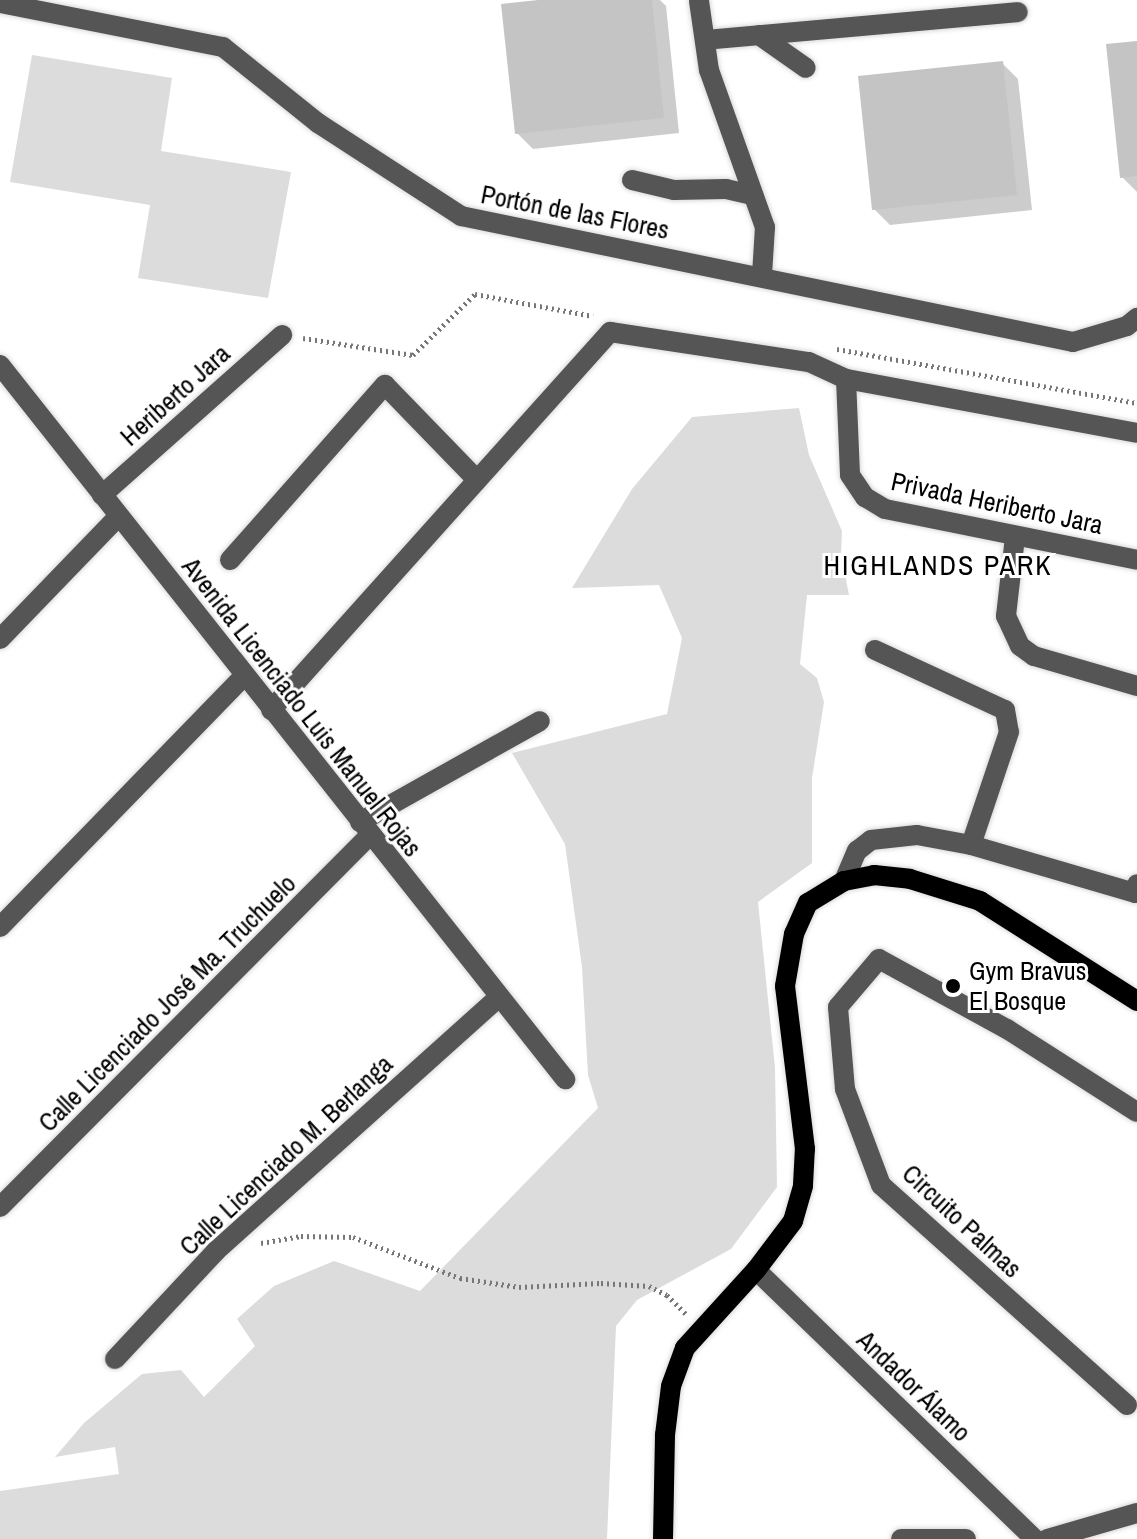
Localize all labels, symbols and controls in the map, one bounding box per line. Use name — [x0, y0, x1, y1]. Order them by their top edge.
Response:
street label: Portón de las Flores — [478, 178, 672, 246]
street label: Heriberto Jara — [114, 338, 236, 452]
street label: Privada Heriberto Jara — [888, 465, 1106, 541]
district label: HIGHLANDS PARK — [823, 548, 1053, 582]
street label: Avenida Licenciado Luis Manuel Rojas — [176, 551, 428, 863]
street label: Calle Licenciado José Ma. Truchuelo — [32, 868, 302, 1138]
place label: Gym Bravus El Bosque — [969, 955, 1086, 1016]
marker: Gym Bravus El Bosque — [944, 977, 962, 995]
street label: Calle Licenciado M. Berlanga — [173, 1048, 399, 1262]
street label: Circuito Palmas — [896, 1158, 1028, 1284]
street label: Andador Álamo — [850, 1324, 978, 1448]

